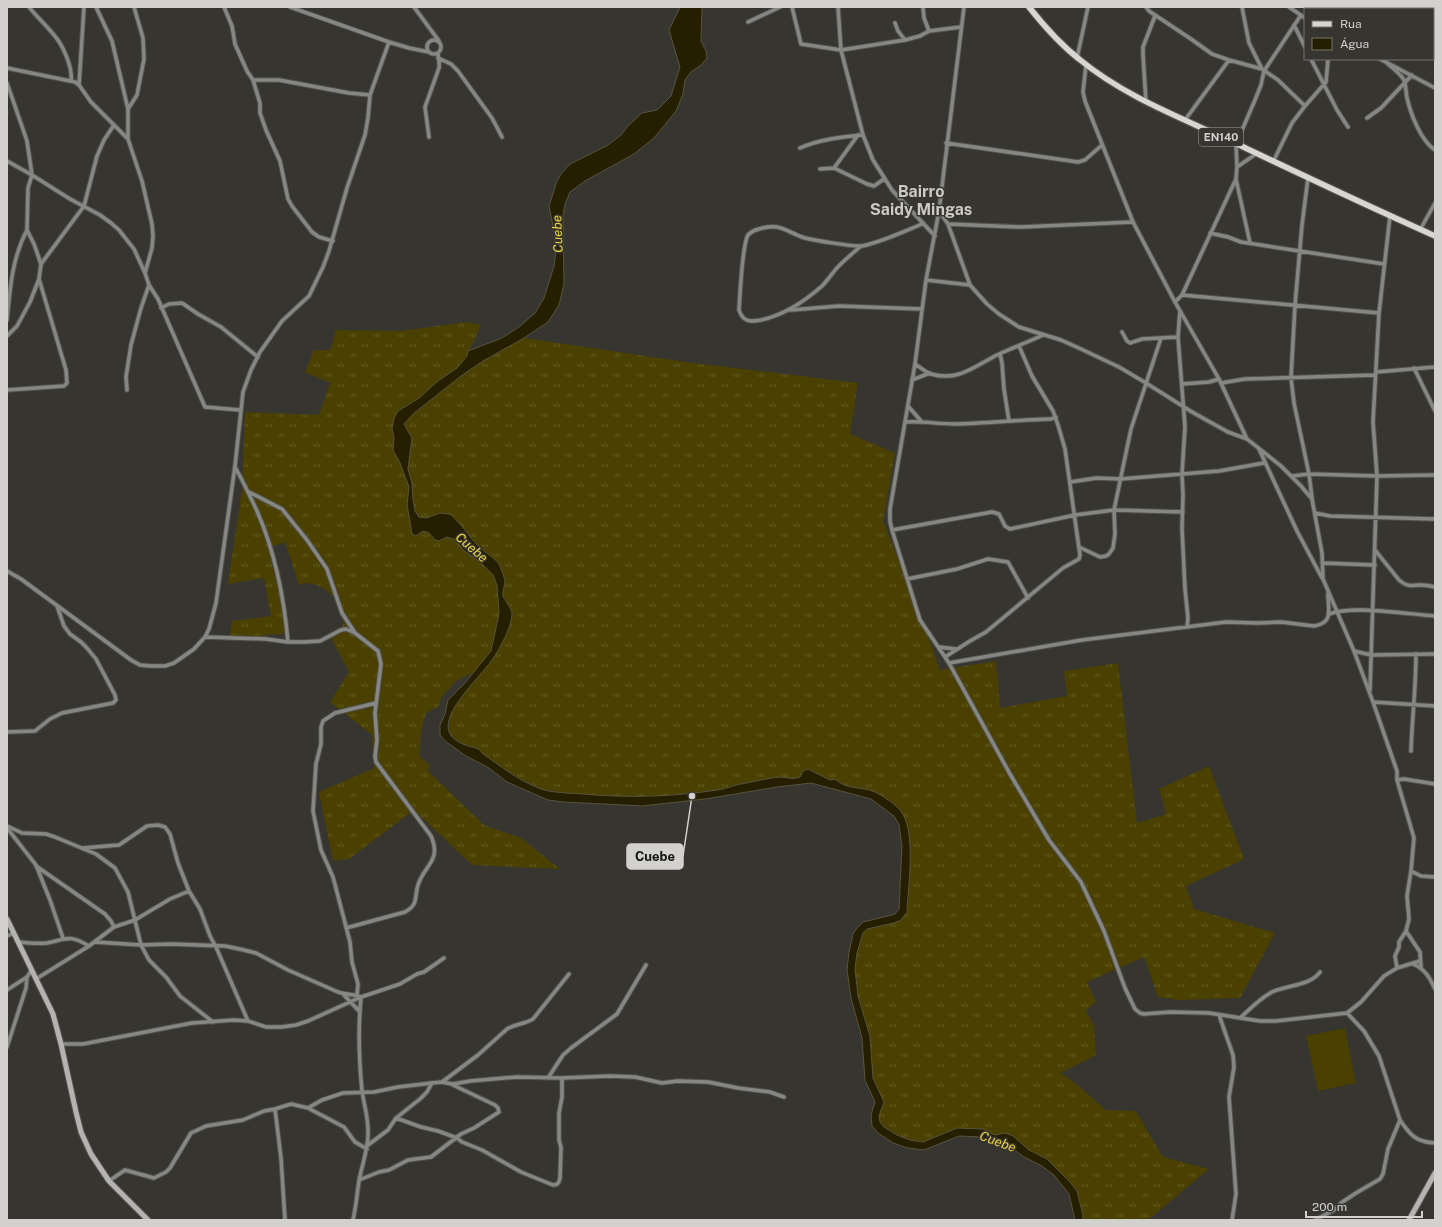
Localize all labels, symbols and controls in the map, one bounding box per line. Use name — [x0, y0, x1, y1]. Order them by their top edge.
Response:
legend — [1304, 8, 1434, 60]
text: Rua — [1340, 17, 1362, 31]
text: Água — [1340, 37, 1369, 51]
road number: EN140 — [1199, 128, 1243, 146]
district label: Bairro Saidy Mingas — [870, 182, 972, 219]
water label: Cuebe — [549, 215, 566, 253]
water label: Cuebe — [453, 529, 491, 565]
callout: Cuebe — [627, 844, 683, 869]
text: Cuebe — [635, 849, 675, 864]
water label: Cuebe — [978, 1128, 1018, 1155]
scale bar — [1306, 1193, 1422, 1219]
text: 200 m — [1312, 1200, 1347, 1214]

